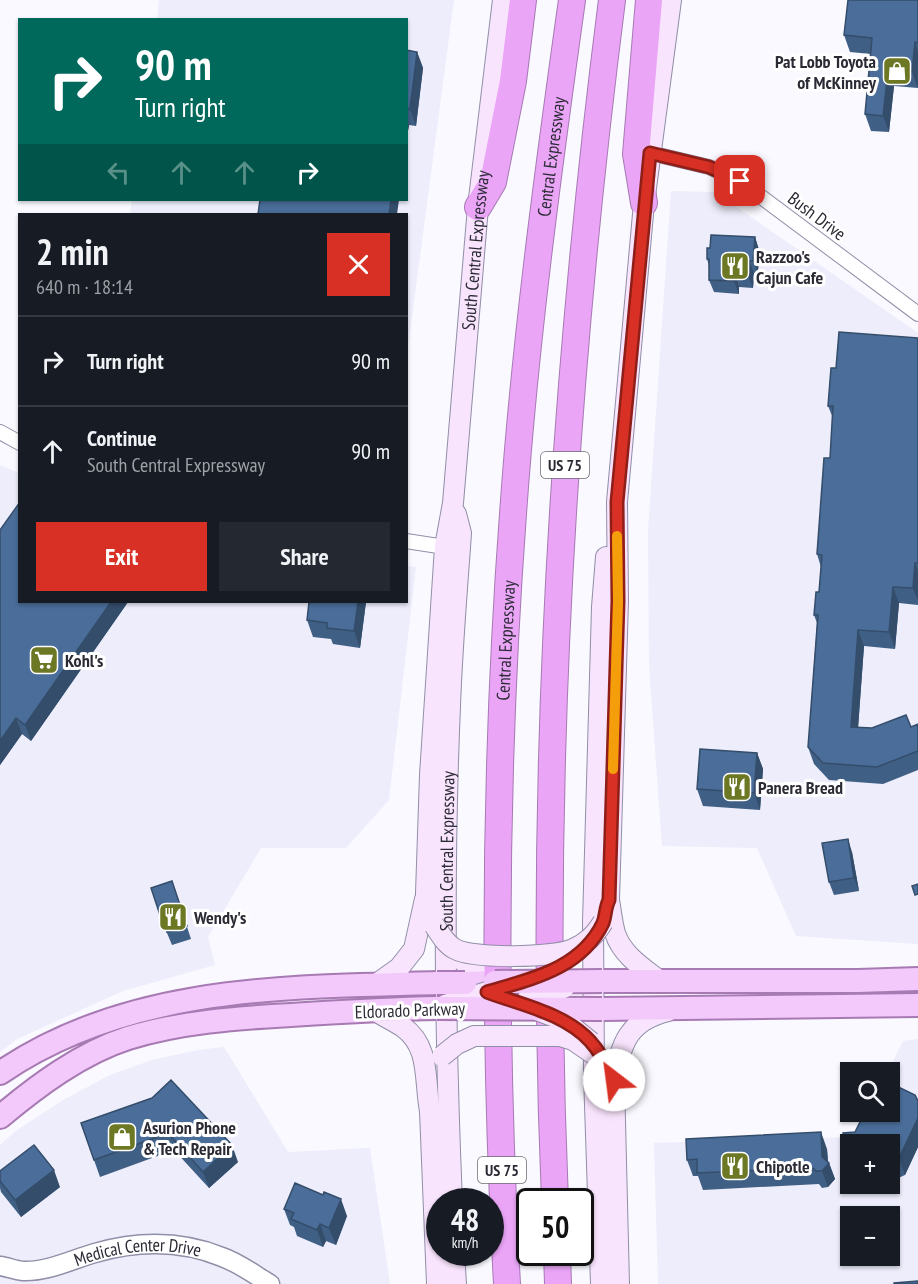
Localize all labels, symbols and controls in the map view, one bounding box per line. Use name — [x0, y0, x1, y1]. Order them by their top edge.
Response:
text: 90 m — [135, 37, 212, 92]
icon: right — [36, 42, 114, 120]
place label: Pat Lobb Toyota of McKinney — [775, 50, 877, 94]
shop icon: Pat Lobb Toyota of McKinney — [881, 55, 913, 87]
text: Turn right — [135, 90, 226, 124]
street label: Central Expressway — [532, 95, 570, 218]
pin — [714, 155, 765, 206]
icon: left — [102, 156, 135, 189]
icon: ahead — [165, 156, 198, 189]
icon: ahead — [228, 156, 261, 189]
icon: right — [291, 156, 324, 189]
icon: arrive — [723, 164, 756, 197]
street label: South Central Expressway — [456, 169, 494, 331]
street label: Bush Drive — [783, 187, 851, 245]
text: 2 min — [36, 228, 109, 275]
button: close — [327, 233, 390, 296]
place label: Razzoo's Cajun Cafe — [756, 245, 823, 289]
restaurant icon: Razzoo's Cajun Cafe — [719, 250, 751, 282]
text: 640 m · 18:14 — [36, 274, 133, 300]
icon: right — [36, 345, 69, 378]
text: Turn right — [87, 347, 164, 375]
text: 90 m — [351, 347, 390, 375]
text: Continue — [87, 424, 157, 452]
icon: ahead — [36, 435, 69, 468]
text: 90 m — [351, 437, 390, 465]
text: South Central Expressway — [87, 452, 265, 478]
road number: US 75 — [541, 452, 589, 478]
button: Exit — [36, 522, 207, 591]
button: Share — [219, 522, 390, 591]
street label: Central Expressway — [491, 579, 520, 701]
supermarket icon: Kohl's — [28, 644, 60, 676]
place label: Kohl's — [65, 649, 103, 672]
street label: South Central Expressway — [434, 770, 459, 931]
restaurant icon: Panera Bread — [721, 771, 753, 803]
place label: Panera Bread — [758, 776, 843, 799]
restaurant icon: Wendy's — [157, 901, 189, 933]
place label: Wendy's — [193, 906, 246, 929]
street label: Eldorado Parkway — [354, 997, 466, 1023]
position arrow — [582, 1048, 646, 1112]
map controls — [840, 1062, 900, 1266]
button: search — [840, 1062, 900, 1122]
place label: Asurion Phone & Tech Repair — [142, 1116, 236, 1160]
shop icon: Asurion Phone & Tech Repair — [106, 1121, 138, 1153]
button: + — [840, 1134, 900, 1194]
restaurant icon: Chipotle — [719, 1150, 751, 1182]
place label: Chipotle — [756, 1155, 810, 1178]
road number: US 75 — [478, 1157, 526, 1183]
speed limit sign: 50 — [516, 1188, 594, 1266]
text: 48 — [451, 1200, 479, 1239]
button: − — [840, 1206, 900, 1266]
street label: Medical Center Drive — [71, 1233, 204, 1271]
text: km/h — [452, 1233, 478, 1252]

